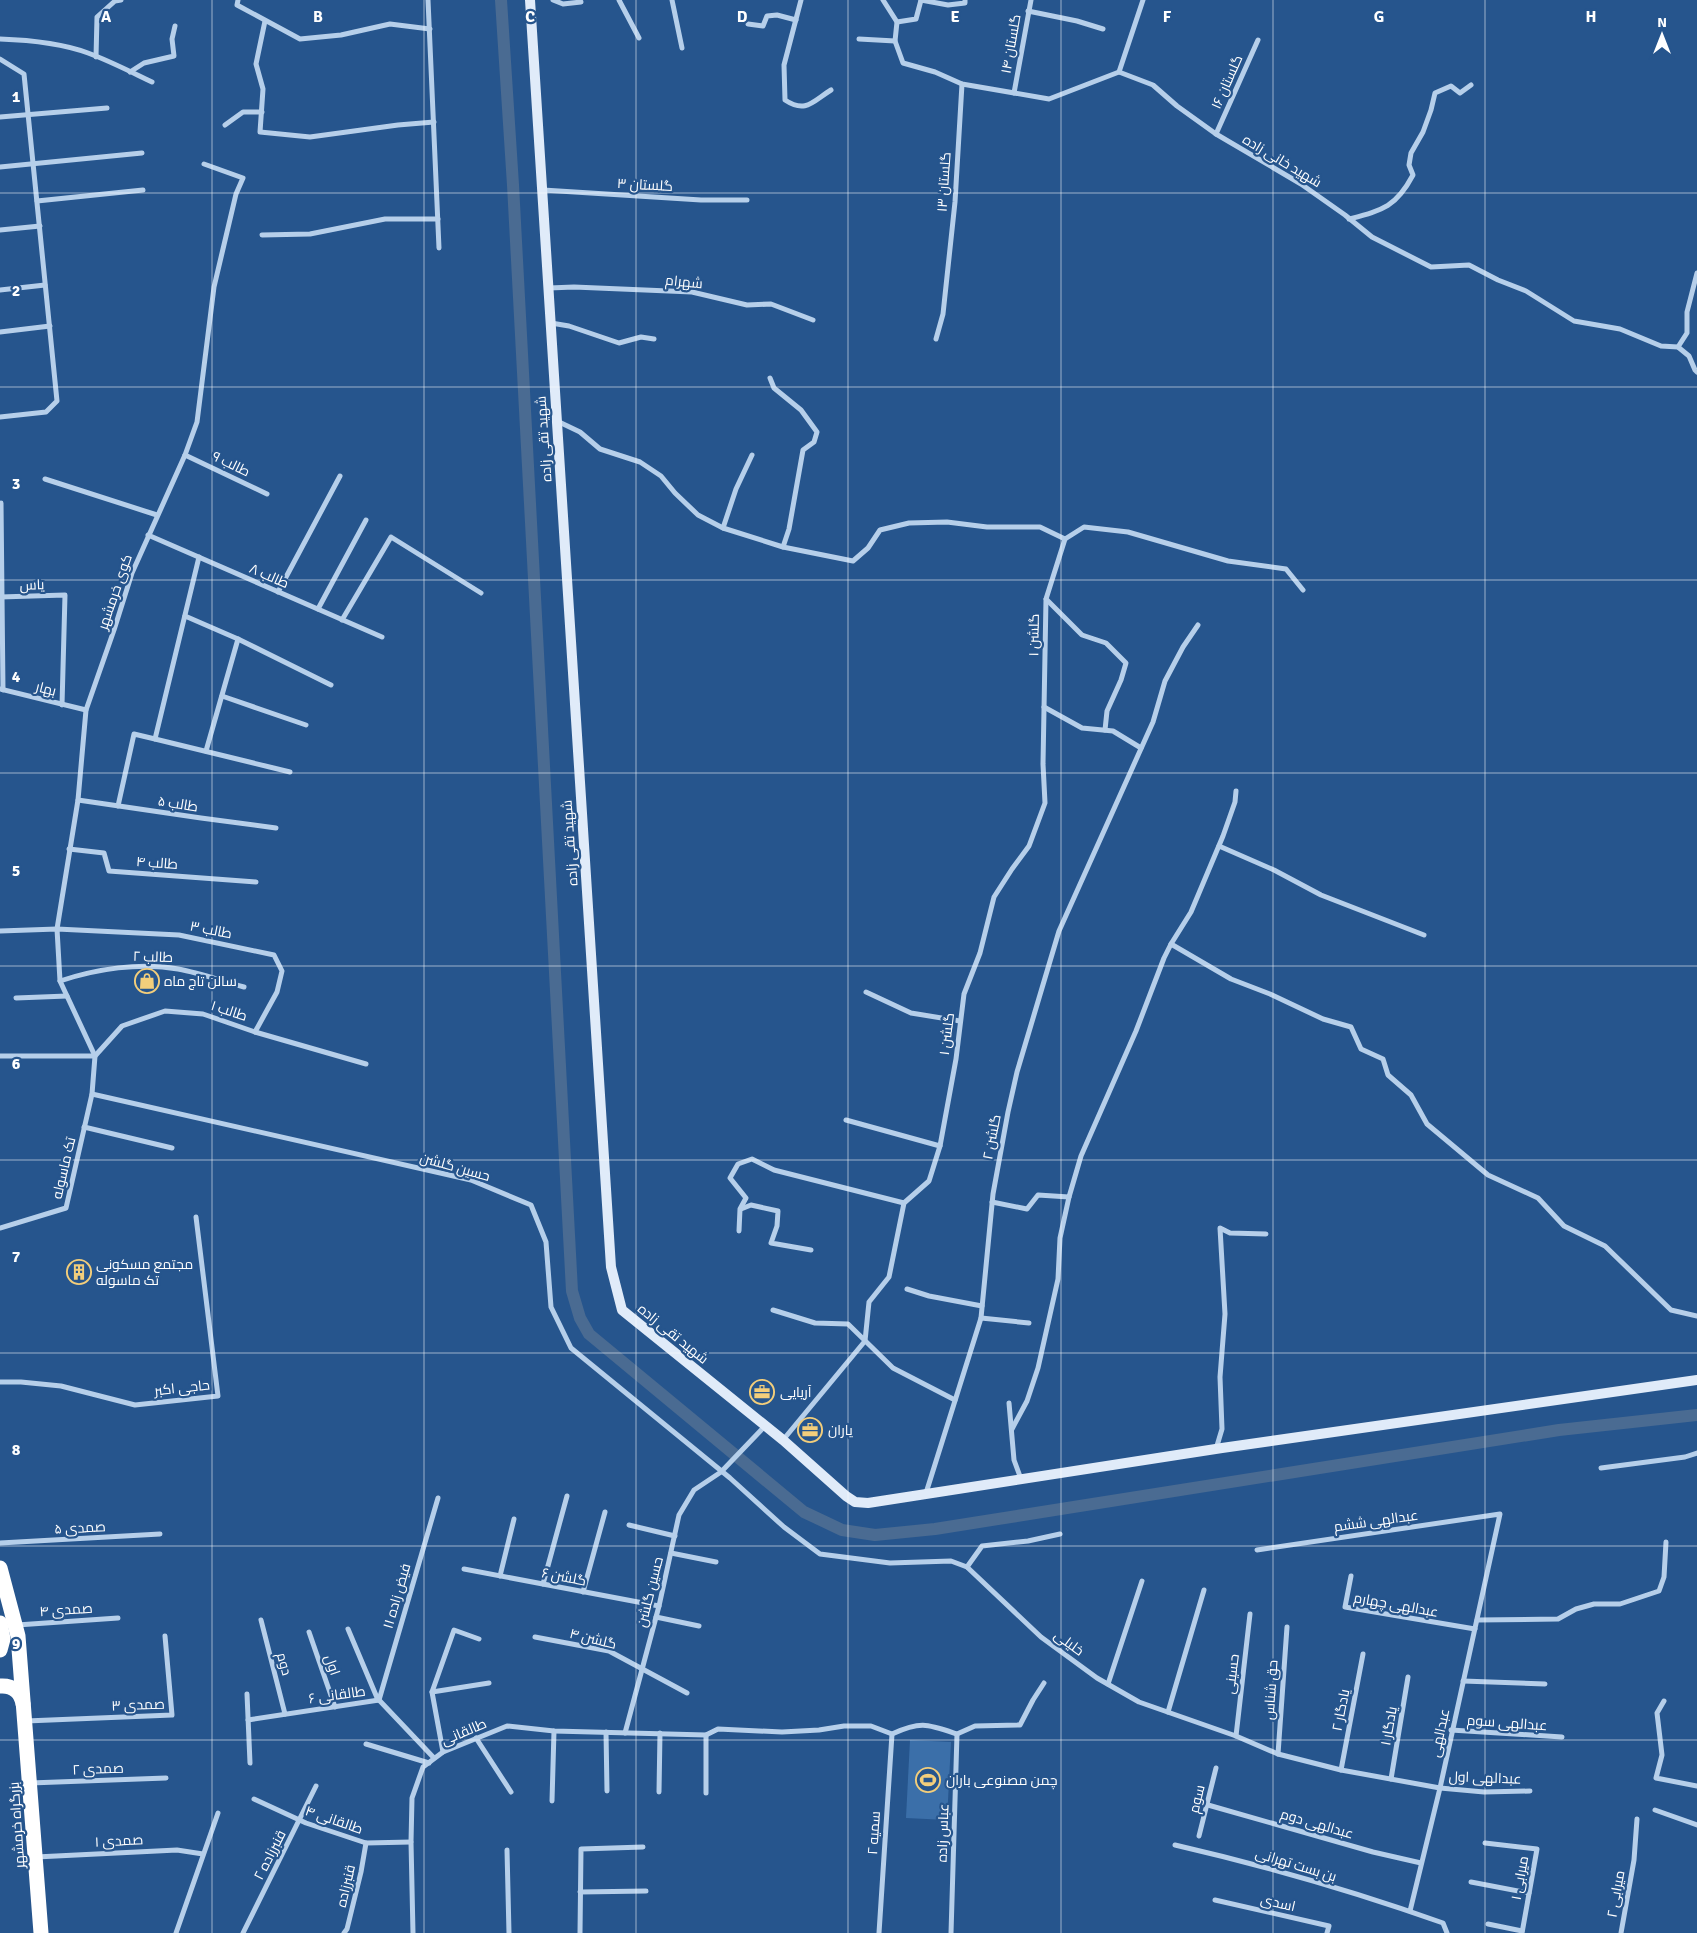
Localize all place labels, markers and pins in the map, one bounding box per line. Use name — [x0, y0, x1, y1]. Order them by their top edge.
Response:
shop icon: سالن تاج ماه — [134, 968, 160, 994]
place label: سالن تاج ماه — [164, 973, 237, 990]
place label: مجتمع مسکونی تک ماسوله — [96, 1256, 193, 1289]
building icon: مجتمع مسکونی تک ماسوله — [66, 1259, 92, 1285]
office icon: آریایی — [749, 1379, 775, 1405]
place label: آریایی — [780, 1384, 812, 1401]
office icon: یاران — [797, 1417, 823, 1443]
place label: یاران — [828, 1422, 853, 1439]
sports icon: چمن مصنوعی باران — [915, 1767, 941, 1793]
place label: چمن مصنوعی باران — [946, 1772, 1058, 1790]

